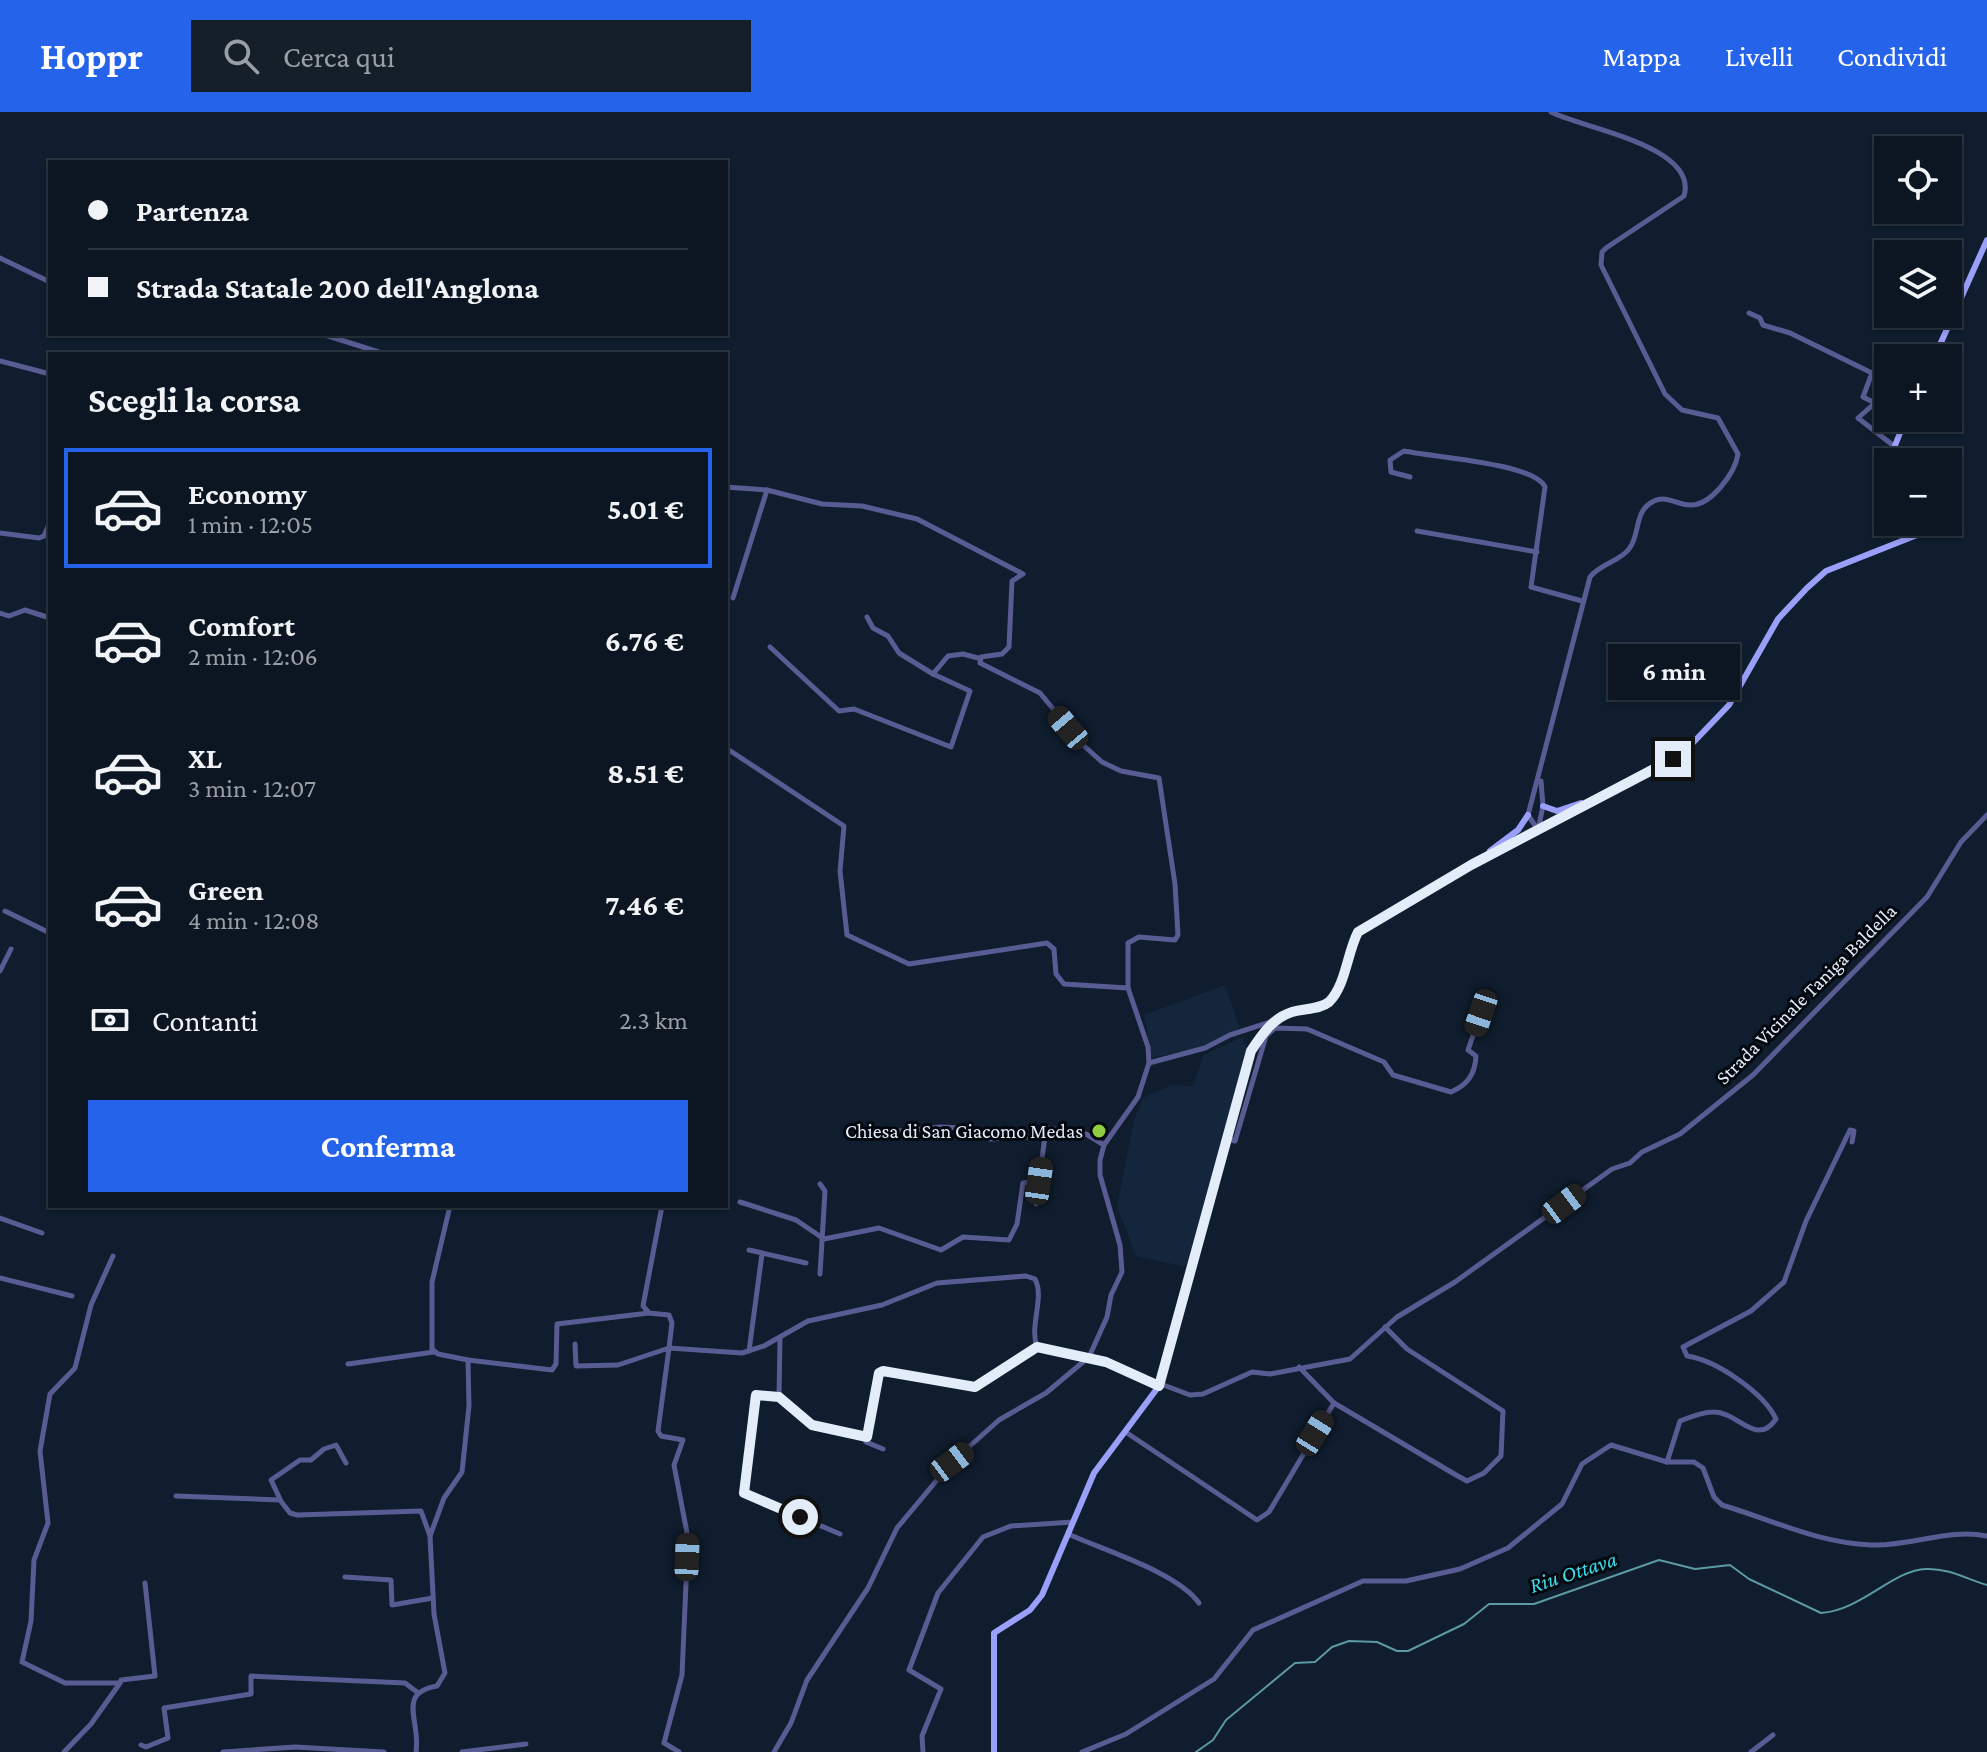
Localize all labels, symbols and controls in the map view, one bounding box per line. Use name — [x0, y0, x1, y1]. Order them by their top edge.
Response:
search box — [191, 20, 751, 92]
icon: search — [219, 34, 263, 78]
text: Hoppr — [40, 35, 143, 77]
text: Cerca qui — [283, 40, 395, 73]
text: Mappa — [1602, 41, 1681, 72]
text: Livelli — [1725, 41, 1793, 72]
text: Condividi — [1837, 41, 1947, 72]
map controls — [1874, 136, 1962, 536]
button: locate — [1874, 136, 1962, 224]
text: Partenza — [136, 194, 249, 227]
button: layers — [1874, 240, 1962, 328]
text: Strada Statale 200 dell'Anglona — [136, 271, 539, 304]
button: + — [1874, 344, 1962, 432]
text: Scegli la corsa — [88, 380, 301, 420]
button: − — [1874, 448, 1962, 536]
icon: car — [92, 472, 164, 544]
text: Economy — [188, 477, 307, 510]
text: 5.01 € — [607, 492, 684, 525]
text: 1 min · 12:05 — [188, 510, 313, 539]
icon: car — [92, 604, 164, 676]
text: Comfort — [188, 609, 295, 642]
text: 6.76 € — [605, 624, 684, 657]
text: 2 min · 12:06 — [188, 642, 318, 671]
callout: 6 min — [1607, 643, 1739, 699]
text: 6 min — [1642, 657, 1706, 686]
car — [1043, 702, 1093, 754]
icon: car — [92, 736, 164, 808]
text: XL — [188, 741, 222, 774]
route end — [1655, 741, 1691, 777]
text: 8.51 € — [607, 756, 684, 789]
text: 3 min · 12:07 — [188, 774, 316, 803]
icon: car — [92, 868, 164, 940]
text: Green — [188, 873, 264, 906]
text: 7.46 € — [605, 888, 684, 921]
street label: Strada Vicinale Taniga Baldella — [1711, 899, 1901, 1089]
text: 4 min · 12:08 — [188, 906, 319, 935]
car — [1462, 986, 1500, 1040]
icon: cash — [88, 998, 132, 1042]
text: Contanti — [152, 1004, 258, 1037]
text: 2.3 km — [619, 1006, 688, 1035]
button: Conferma — [88, 1100, 688, 1192]
place label: Chiesa di San Giacomo Medas — [845, 1120, 1083, 1142]
marker: Chiesa di San Giacomo Medas — [1090, 1122, 1108, 1140]
car — [1024, 1156, 1054, 1206]
car — [1538, 1180, 1590, 1228]
car — [1292, 1406, 1338, 1460]
car — [926, 1438, 978, 1486]
route start — [782, 1499, 818, 1535]
car — [674, 1533, 700, 1581]
water label: Riu Ottava — [1526, 1546, 1620, 1598]

